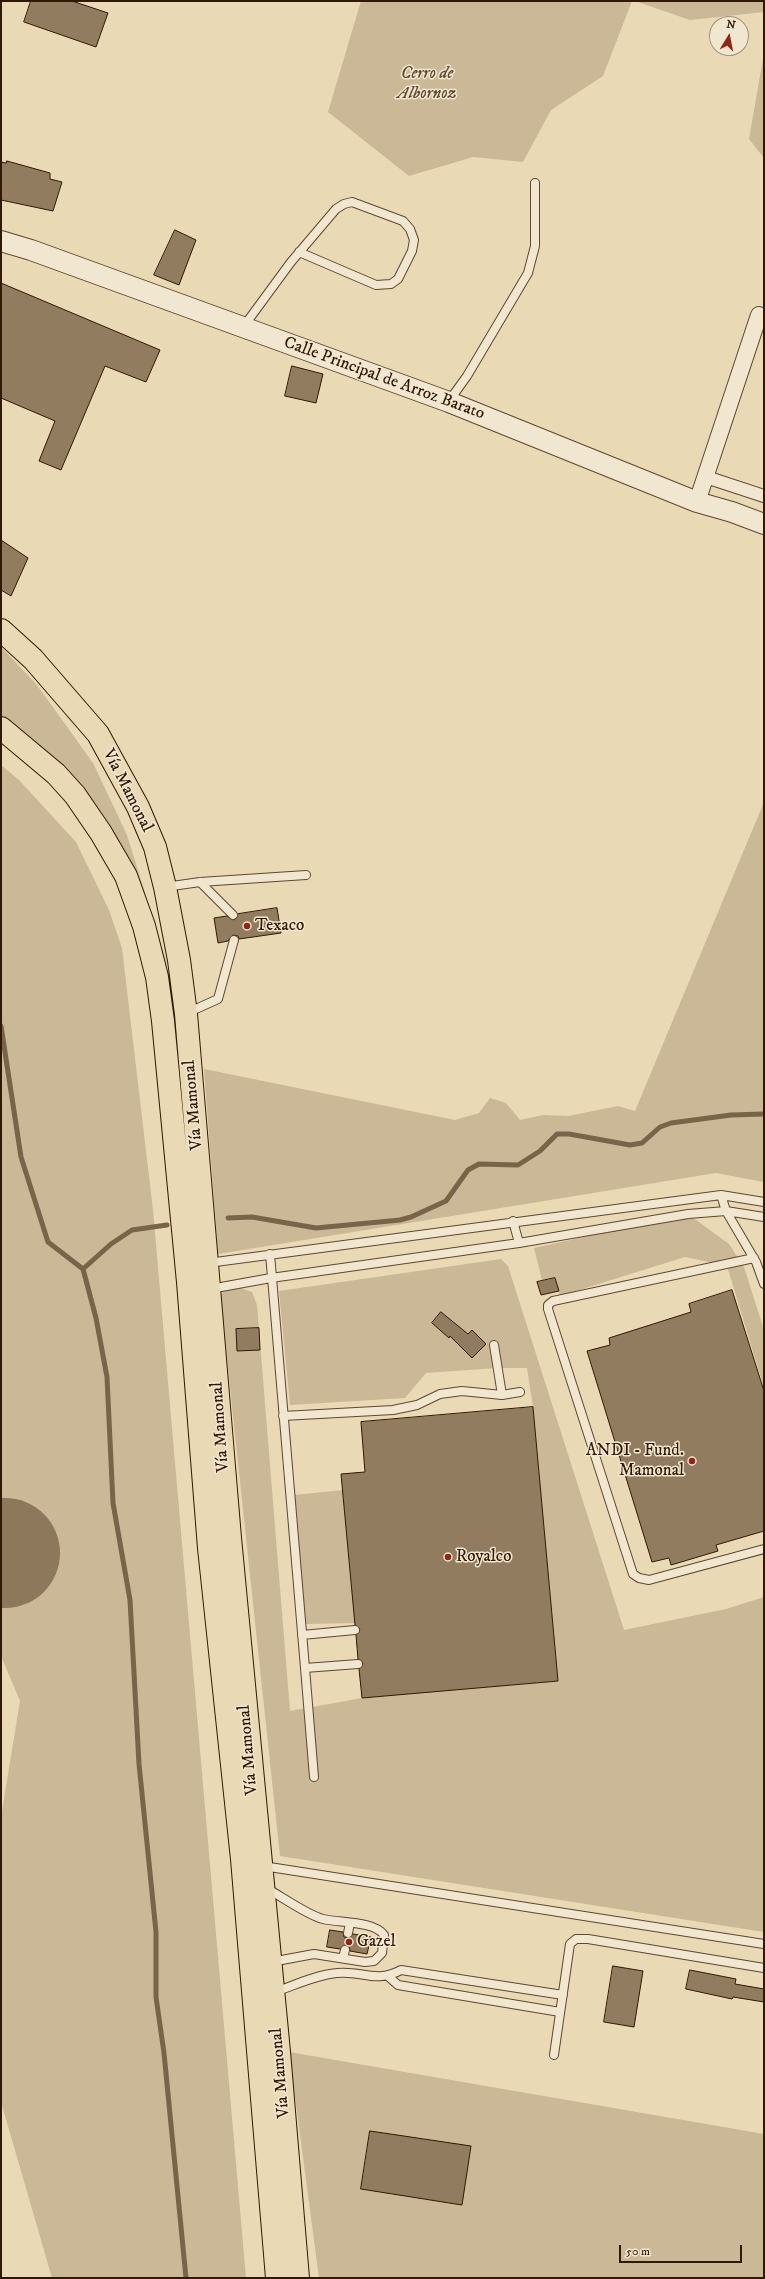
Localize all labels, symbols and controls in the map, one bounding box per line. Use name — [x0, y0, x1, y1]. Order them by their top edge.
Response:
north arrow — [709, 16, 749, 56]
text: N — [725, 17, 737, 33]
park label: Cerro de Albornoz — [397, 64, 457, 104]
street label: Calle Principal de Arroz Barato — [281, 333, 487, 425]
street label: Vía Mamonal — [97, 746, 157, 836]
place label: Texaco — [255, 916, 304, 936]
marker: Texaco — [242, 921, 252, 931]
street label: Vía Mamonal — [180, 1059, 208, 1151]
street label: Vía Mamonal — [208, 1381, 234, 1473]
place label: ANDI - Fund. Mamonal — [586, 1441, 684, 1481]
marker: ANDI - Fund. Mamonal — [687, 1456, 697, 1466]
place label: Royalco — [456, 1547, 511, 1567]
marker: Royalco — [443, 1552, 453, 1562]
street label: Vía Mamonal — [235, 1704, 263, 1796]
place label: Gazel — [357, 1932, 396, 1952]
marker: Gazel — [344, 1937, 354, 1947]
street label: Vía Mamonal — [267, 2027, 295, 2119]
scale bar — [621, 2237, 744, 2263]
text: 50 m — [626, 2244, 650, 2259]

